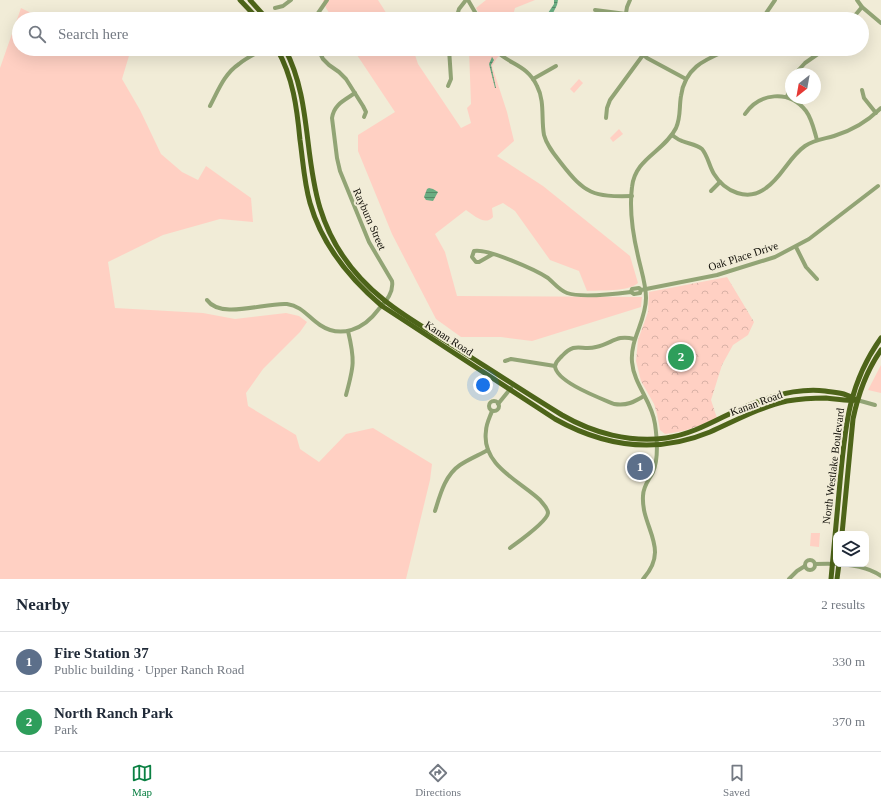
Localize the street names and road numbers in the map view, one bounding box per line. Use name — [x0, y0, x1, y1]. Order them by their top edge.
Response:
street label: Rayburn Street — [351, 186, 389, 252]
street label: Oak Place Drive — [707, 239, 780, 273]
street label: Kanan Road — [423, 318, 476, 358]
street label: Kanan Road — [728, 388, 784, 418]
street label: North Westlake Boulevard — [820, 407, 846, 525]

